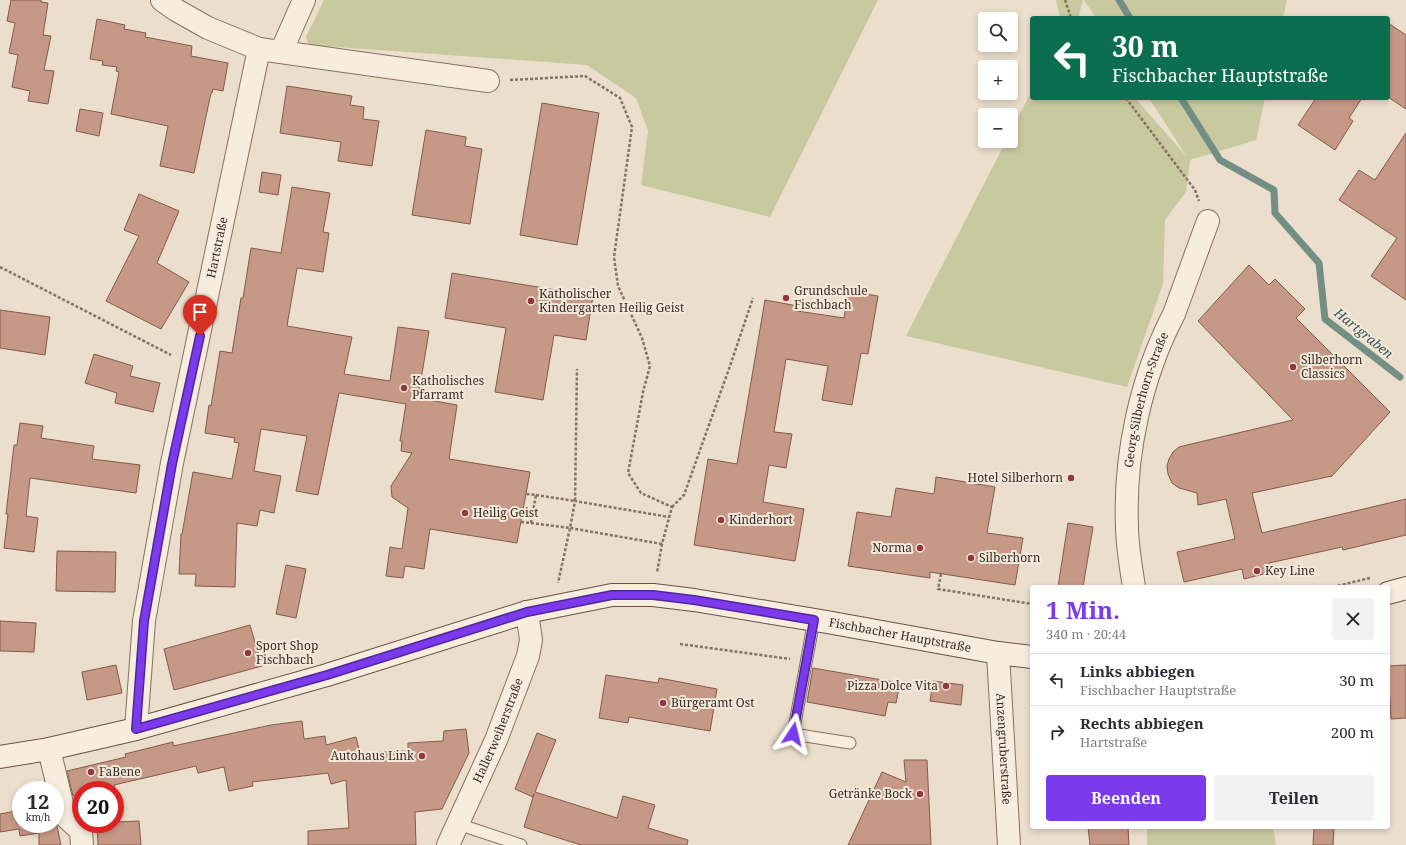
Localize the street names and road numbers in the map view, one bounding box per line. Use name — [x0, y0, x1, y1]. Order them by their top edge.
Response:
street label: Hartstraße — [202, 215, 232, 280]
street label: Georg-Silberhorn-Straße — [1120, 329, 1172, 469]
street label: Fischbacher Hauptstraße — [827, 613, 973, 656]
street label: Hallerweiherstraße — [468, 675, 527, 786]
street label: Anzengruberstraße — [992, 693, 1016, 805]

